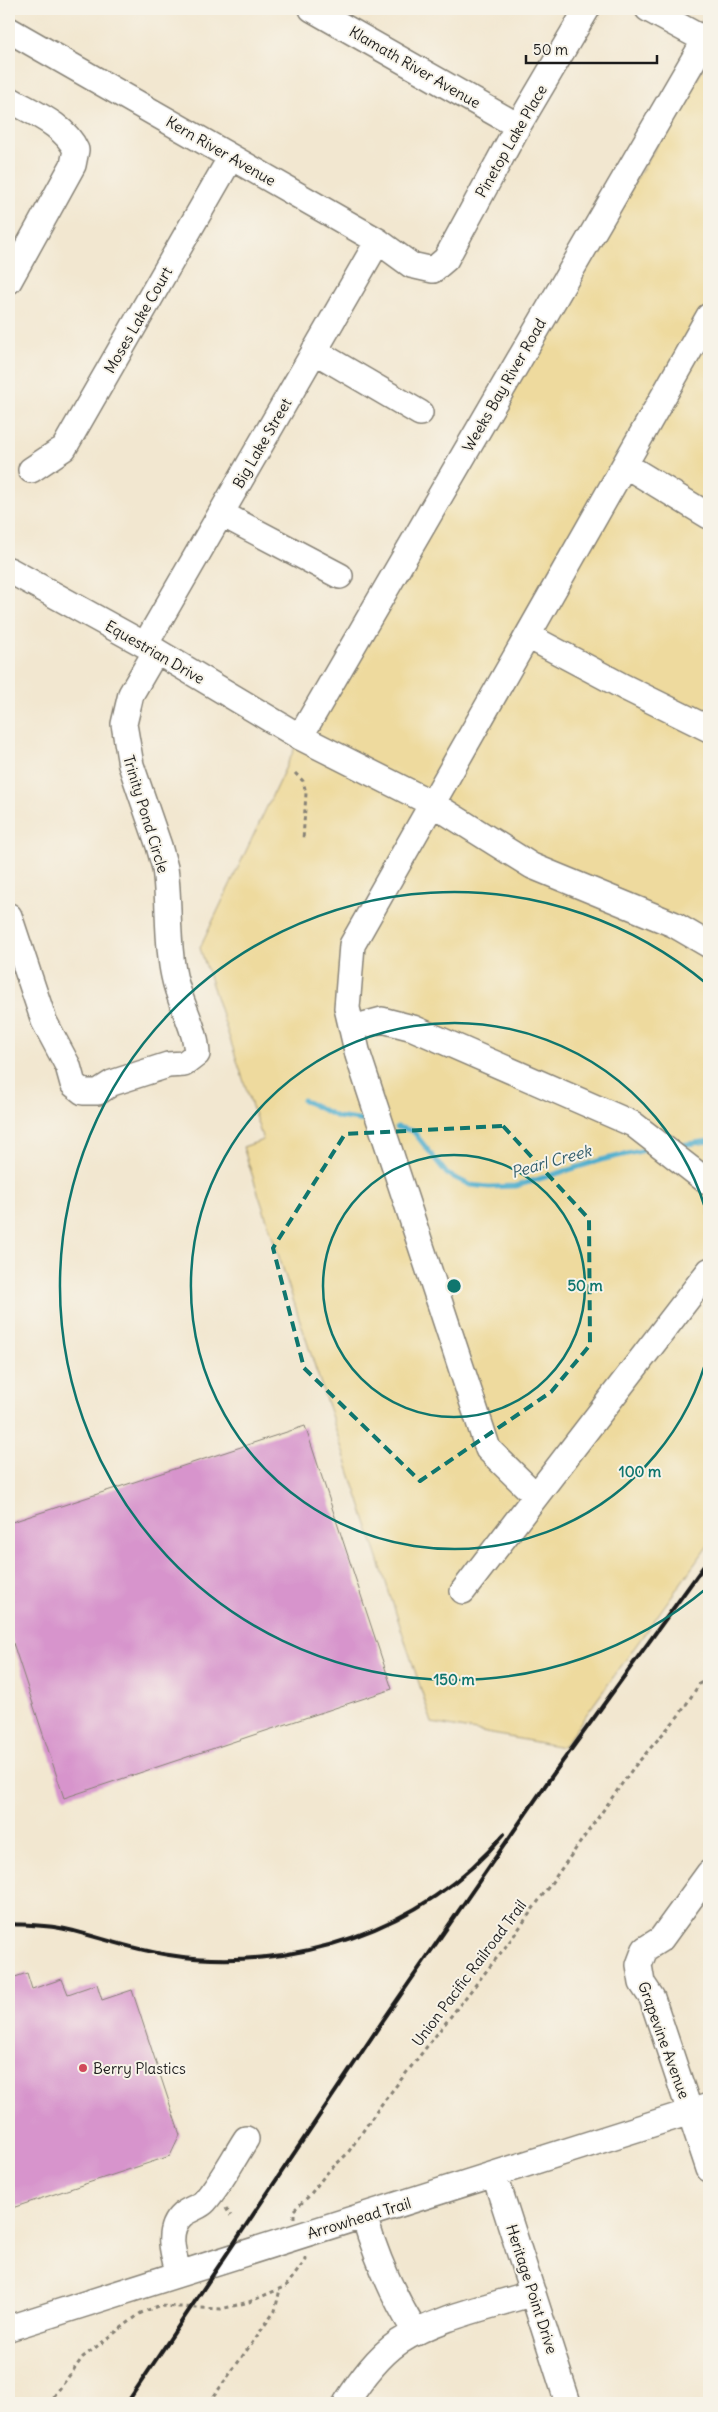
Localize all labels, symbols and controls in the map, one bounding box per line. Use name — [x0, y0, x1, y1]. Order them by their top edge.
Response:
street label: Klamath River Avenue — [346, 22, 484, 112]
scale bar — [526, 32, 657, 64]
text: 50 m — [533, 40, 568, 59]
street label: Pinetop Lake Place — [471, 81, 551, 201]
street label: Kern River Avenue — [163, 112, 279, 190]
street label: Moses Lake Court — [100, 263, 176, 377]
street label: Weeks Bay River Road — [458, 315, 550, 455]
street label: Big Lake Street — [229, 395, 295, 491]
street label: Equestrian Drive — [102, 616, 208, 688]
street label: Trinity Pond Circle — [119, 753, 173, 875]
water label: Pearl Creek — [509, 1139, 595, 1182]
text: 50 m — [567, 1276, 603, 1295]
centre of rings — [445, 1277, 463, 1295]
text: 100 m — [619, 1462, 661, 1481]
text: 150 m — [433, 1670, 475, 1689]
street label: Union Pacific Railroad Trail — [408, 1896, 530, 2050]
street label: Grapevine Avenue — [634, 1979, 694, 2101]
place label: Berry Plastics — [93, 2059, 186, 2078]
marker: Berry Plastics — [77, 2062, 89, 2074]
street label: Arrowhead Trail — [305, 2193, 413, 2243]
street label: Heritage Point Drive — [502, 2222, 562, 2356]

